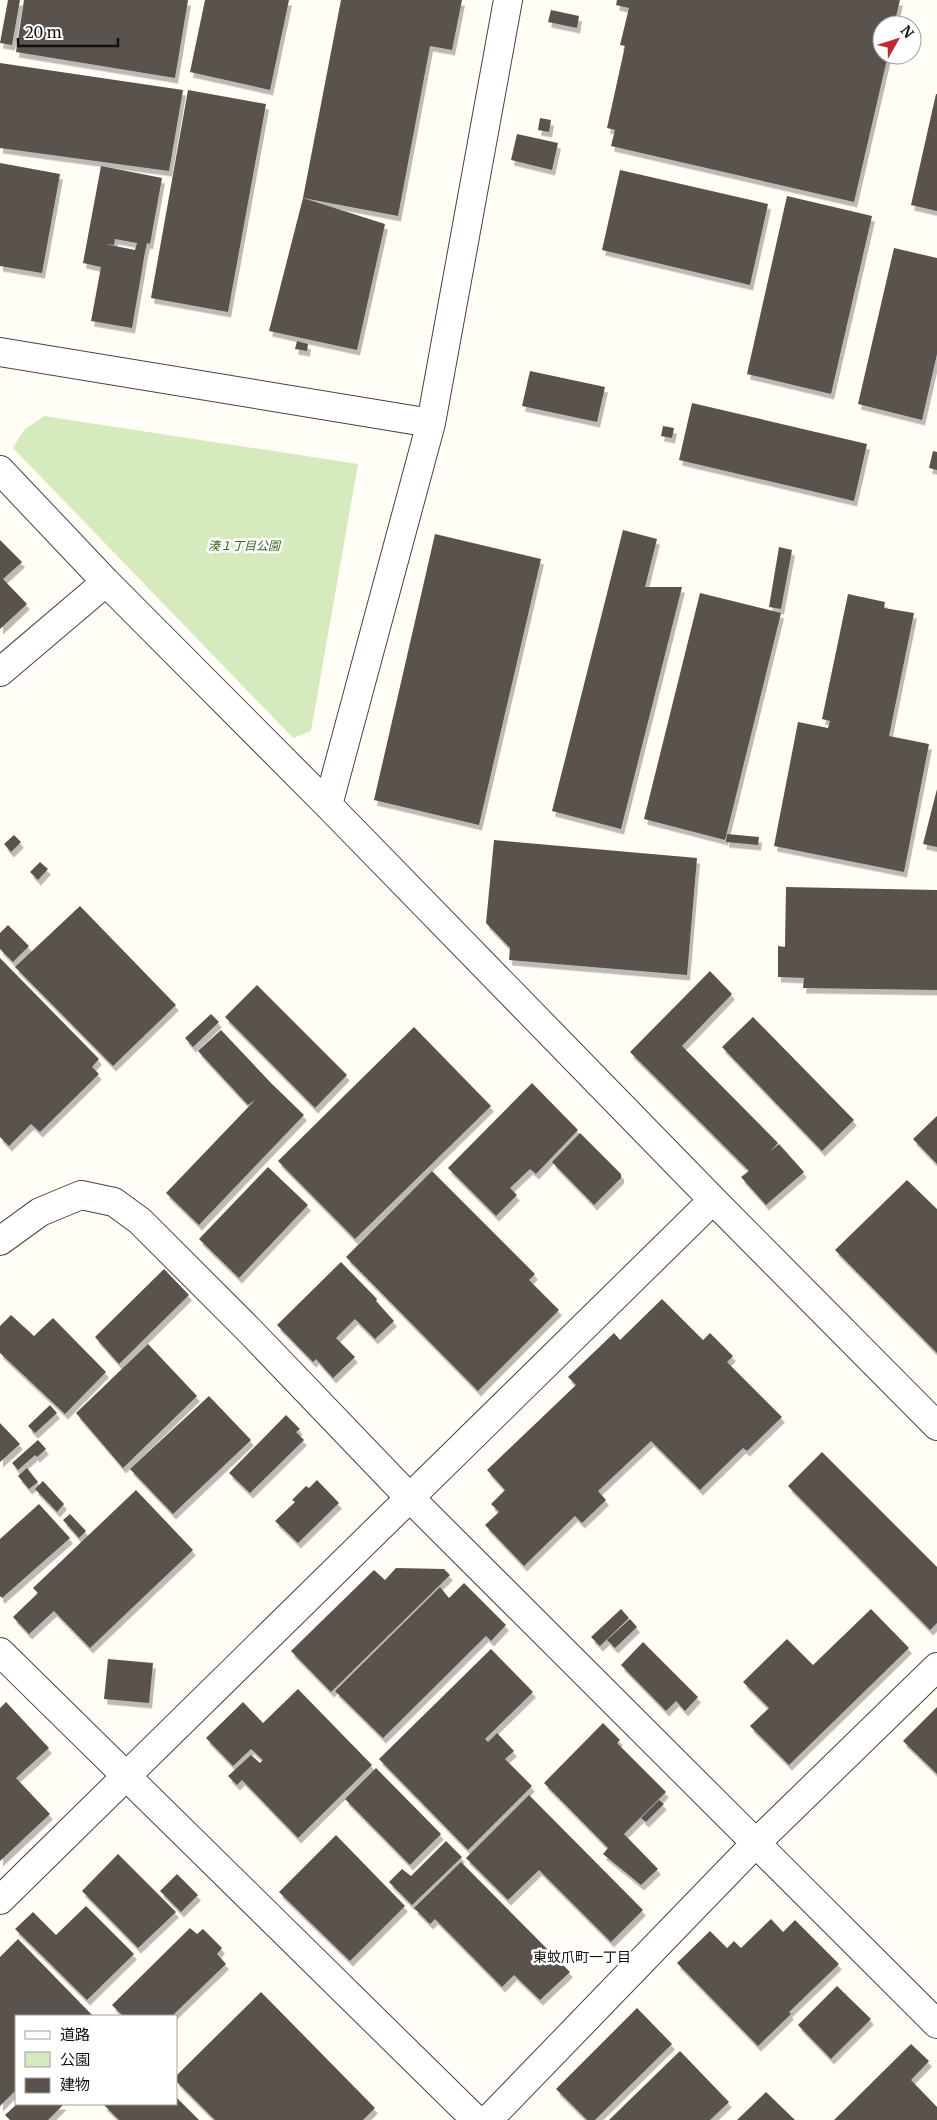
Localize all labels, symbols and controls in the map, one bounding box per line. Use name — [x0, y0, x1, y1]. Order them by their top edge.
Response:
scale bar — [18, 15, 118, 47]
north arrow — [872, 15, 922, 65]
text: N — [897, 22, 918, 42]
text: 20 m — [25, 23, 62, 42]
park label: 湊１丁目公園 — [208, 538, 282, 553]
district label: 東蚊爪町一丁目 — [533, 1948, 631, 1966]
legend — [15, 2015, 178, 2105]
text: 道路 — [60, 2025, 90, 2044]
text: 公園 — [60, 2050, 90, 2069]
text: 建物 — [60, 2075, 90, 2094]

